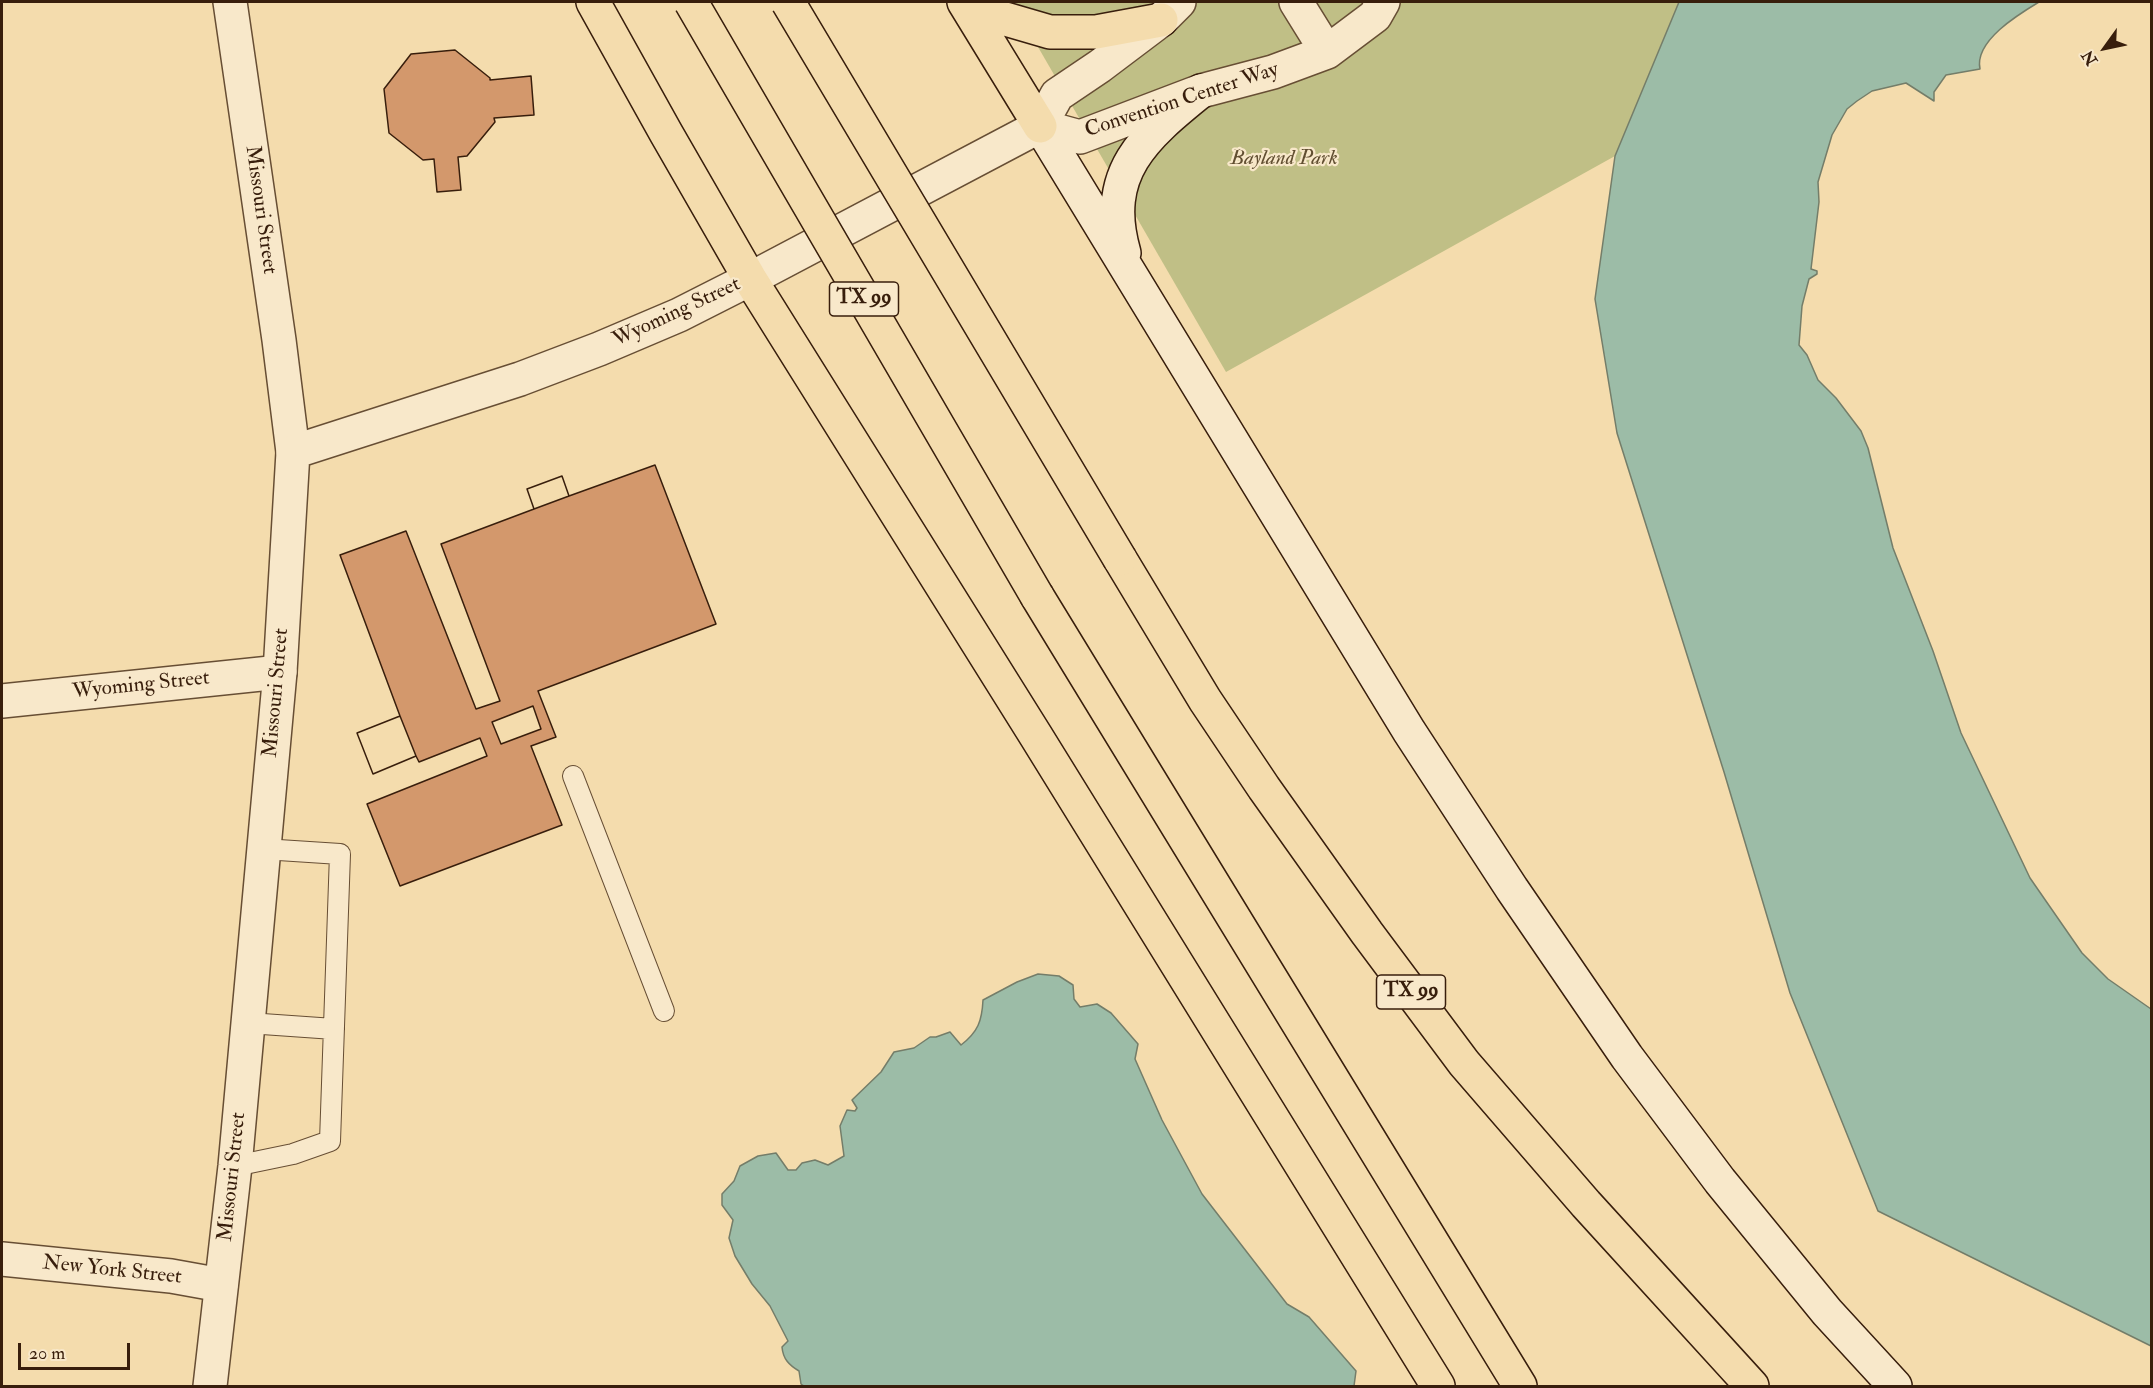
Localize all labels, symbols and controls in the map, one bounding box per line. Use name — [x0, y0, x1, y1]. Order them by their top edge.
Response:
north arrow — [2075, 18, 2135, 78]
text: N — [2078, 46, 2102, 69]
street label: Convention Center Way — [1082, 58, 1282, 144]
street label: Missouri Street — [238, 144, 282, 276]
park label: Bayland Park — [1230, 146, 1338, 172]
street label: Wyoming Street — [609, 272, 745, 354]
road number: TX 99 — [830, 282, 898, 316]
street label: Missouri Street — [259, 627, 295, 759]
street label: Wyoming Street — [71, 666, 211, 706]
road number: TX 99 — [1376, 975, 1446, 1009]
street label: Missouri Street — [214, 1111, 252, 1243]
street label: New York Street — [41, 1251, 183, 1291]
scale bar — [21, 1331, 134, 1369]
text: 20 m — [29, 1342, 65, 1365]

